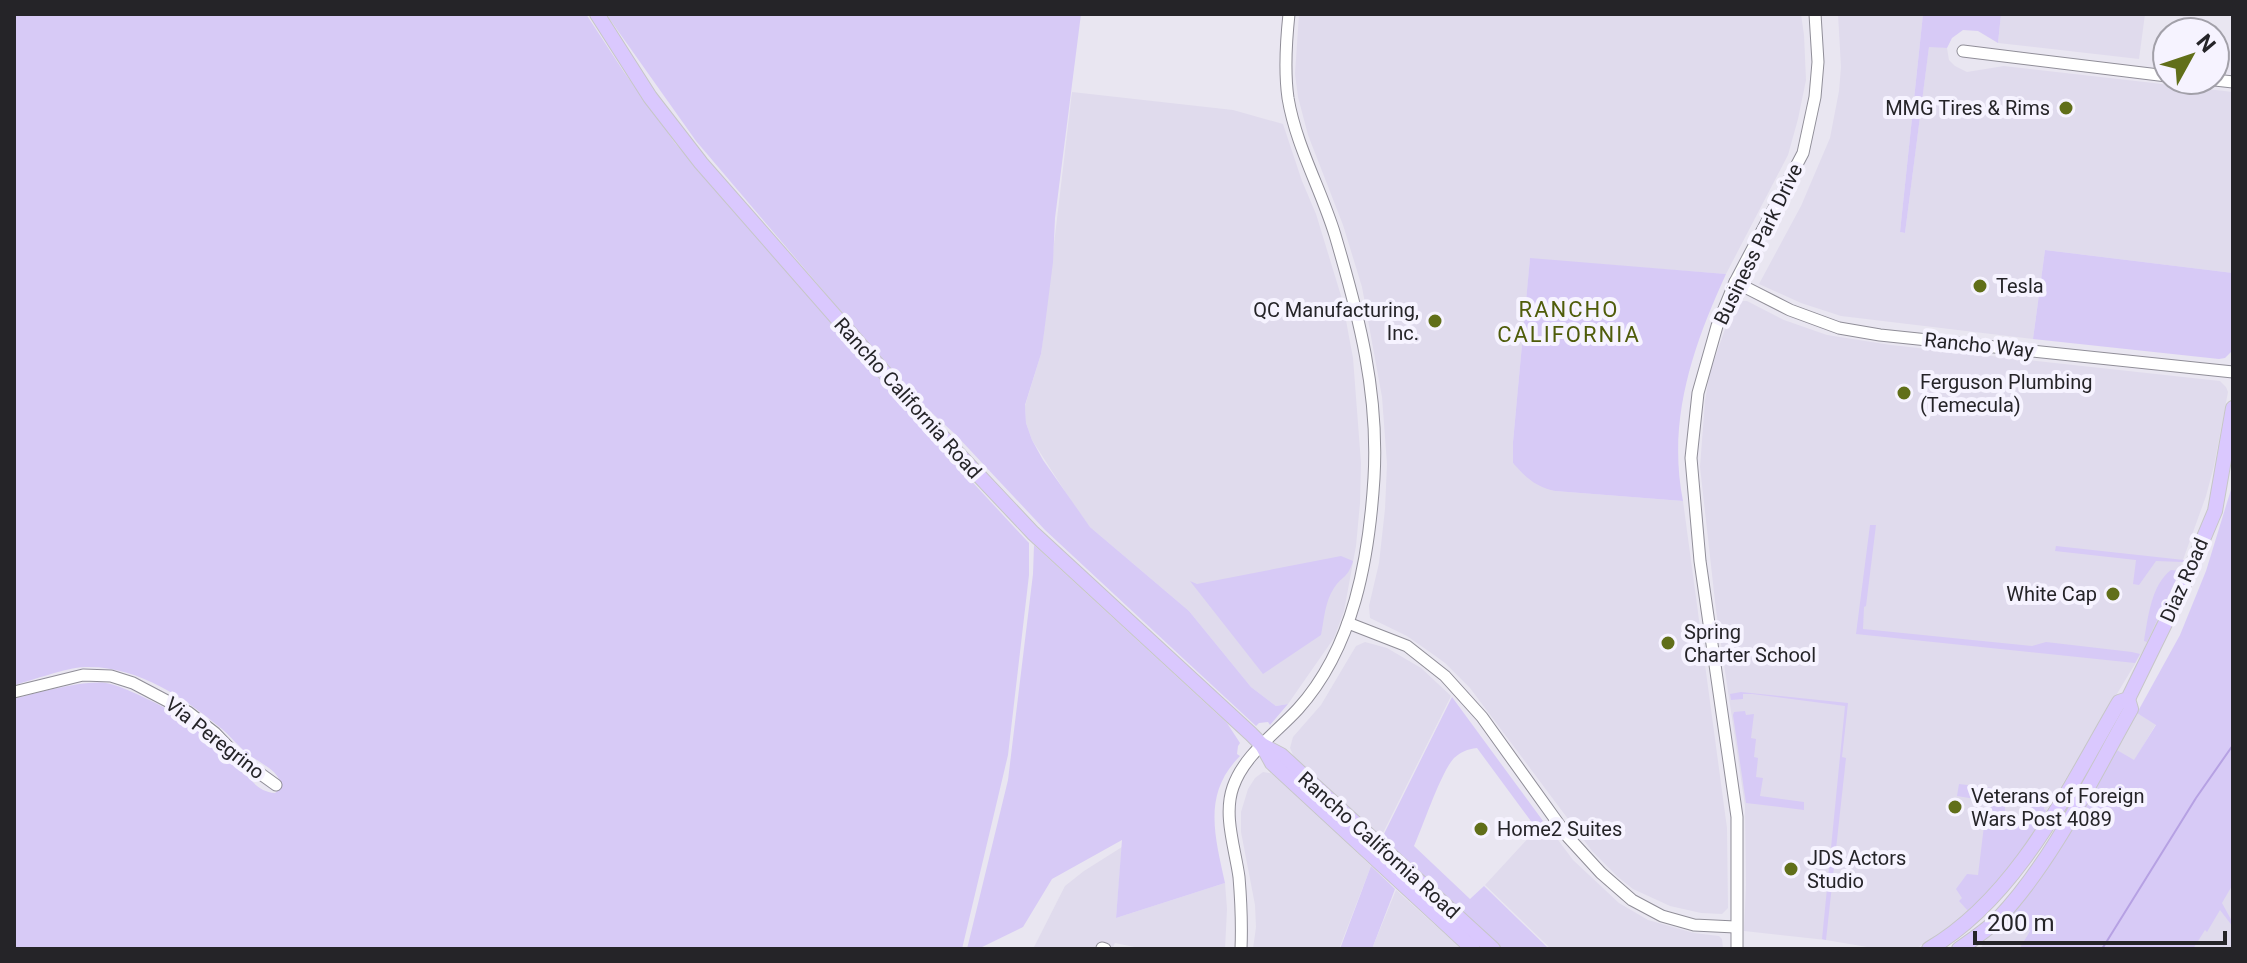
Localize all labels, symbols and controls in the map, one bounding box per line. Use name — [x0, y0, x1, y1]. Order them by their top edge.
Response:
north arrow — [2151, 16, 2231, 96]
text: N — [2191, 29, 2221, 57]
place label: MMG Tires & Rims — [1885, 96, 2050, 120]
marker: MMG Tires & Rims — [2057, 99, 2075, 117]
street label: Business Park Drive — [1709, 160, 1807, 328]
place label: Tesla — [1996, 274, 2044, 298]
marker: Tesla — [1971, 277, 1989, 295]
district label: RANCHO CALIFORNIA — [1497, 297, 1641, 347]
place label: QC Manufacturing, Inc. — [1253, 298, 1419, 345]
street label: Rancho California Road — [829, 312, 987, 484]
marker: QC Manufacturing, Inc. — [1426, 312, 1444, 330]
street label: Rancho Way — [1923, 327, 2035, 363]
place label: Ferguson Plumbing (Temecula) — [1920, 370, 2092, 417]
marker: Ferguson Plumbing (Temecula) — [1895, 384, 1913, 402]
street label: Diaz Road — [2155, 534, 2213, 626]
place label: White Cap — [2006, 582, 2097, 606]
marker: White Cap — [2104, 585, 2122, 603]
place label: Spring Charter School — [1684, 620, 1816, 667]
marker: Spring Charter School — [1659, 634, 1677, 652]
street label: Via Peregrino — [161, 692, 269, 784]
street label: Rancho California Road — [1293, 766, 1465, 924]
place label: Veterans of Foreign Wars Post 4089 — [1971, 784, 2145, 831]
marker: Veterans of Foreign Wars Post 4089 — [1946, 798, 1964, 816]
place label: Home2 Suites — [1497, 817, 1622, 841]
marker: Home2 Suites — [1472, 820, 1490, 838]
place label: JDS Actors Studio — [1807, 846, 1906, 893]
marker: JDS Actors Studio — [1782, 860, 1800, 878]
scale bar — [1975, 895, 2225, 945]
text: 200 m — [1987, 909, 2054, 937]

